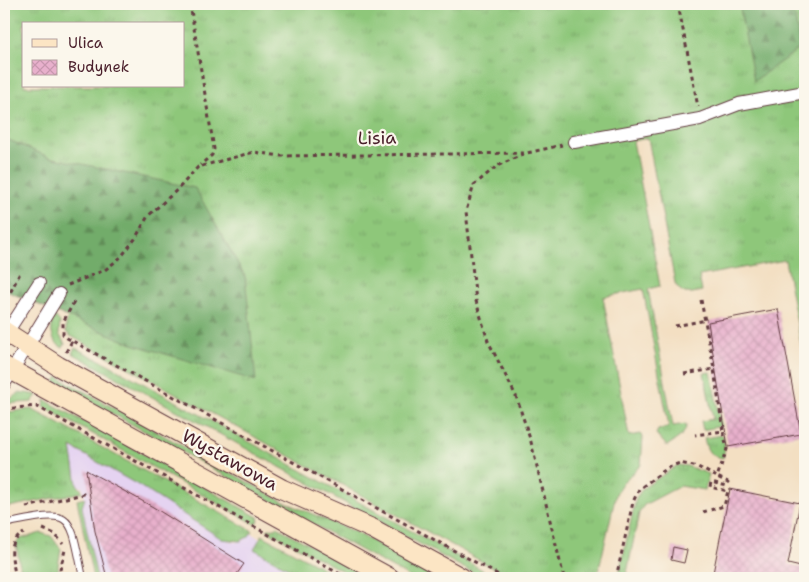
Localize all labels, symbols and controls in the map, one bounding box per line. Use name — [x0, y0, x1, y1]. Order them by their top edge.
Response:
legend — [22, 22, 185, 88]
text: Ulica — [68, 33, 104, 53]
text: Budynek — [68, 57, 129, 77]
street label: Lisia — [357, 126, 397, 150]
street label: Wystawowa — [178, 424, 282, 496]

